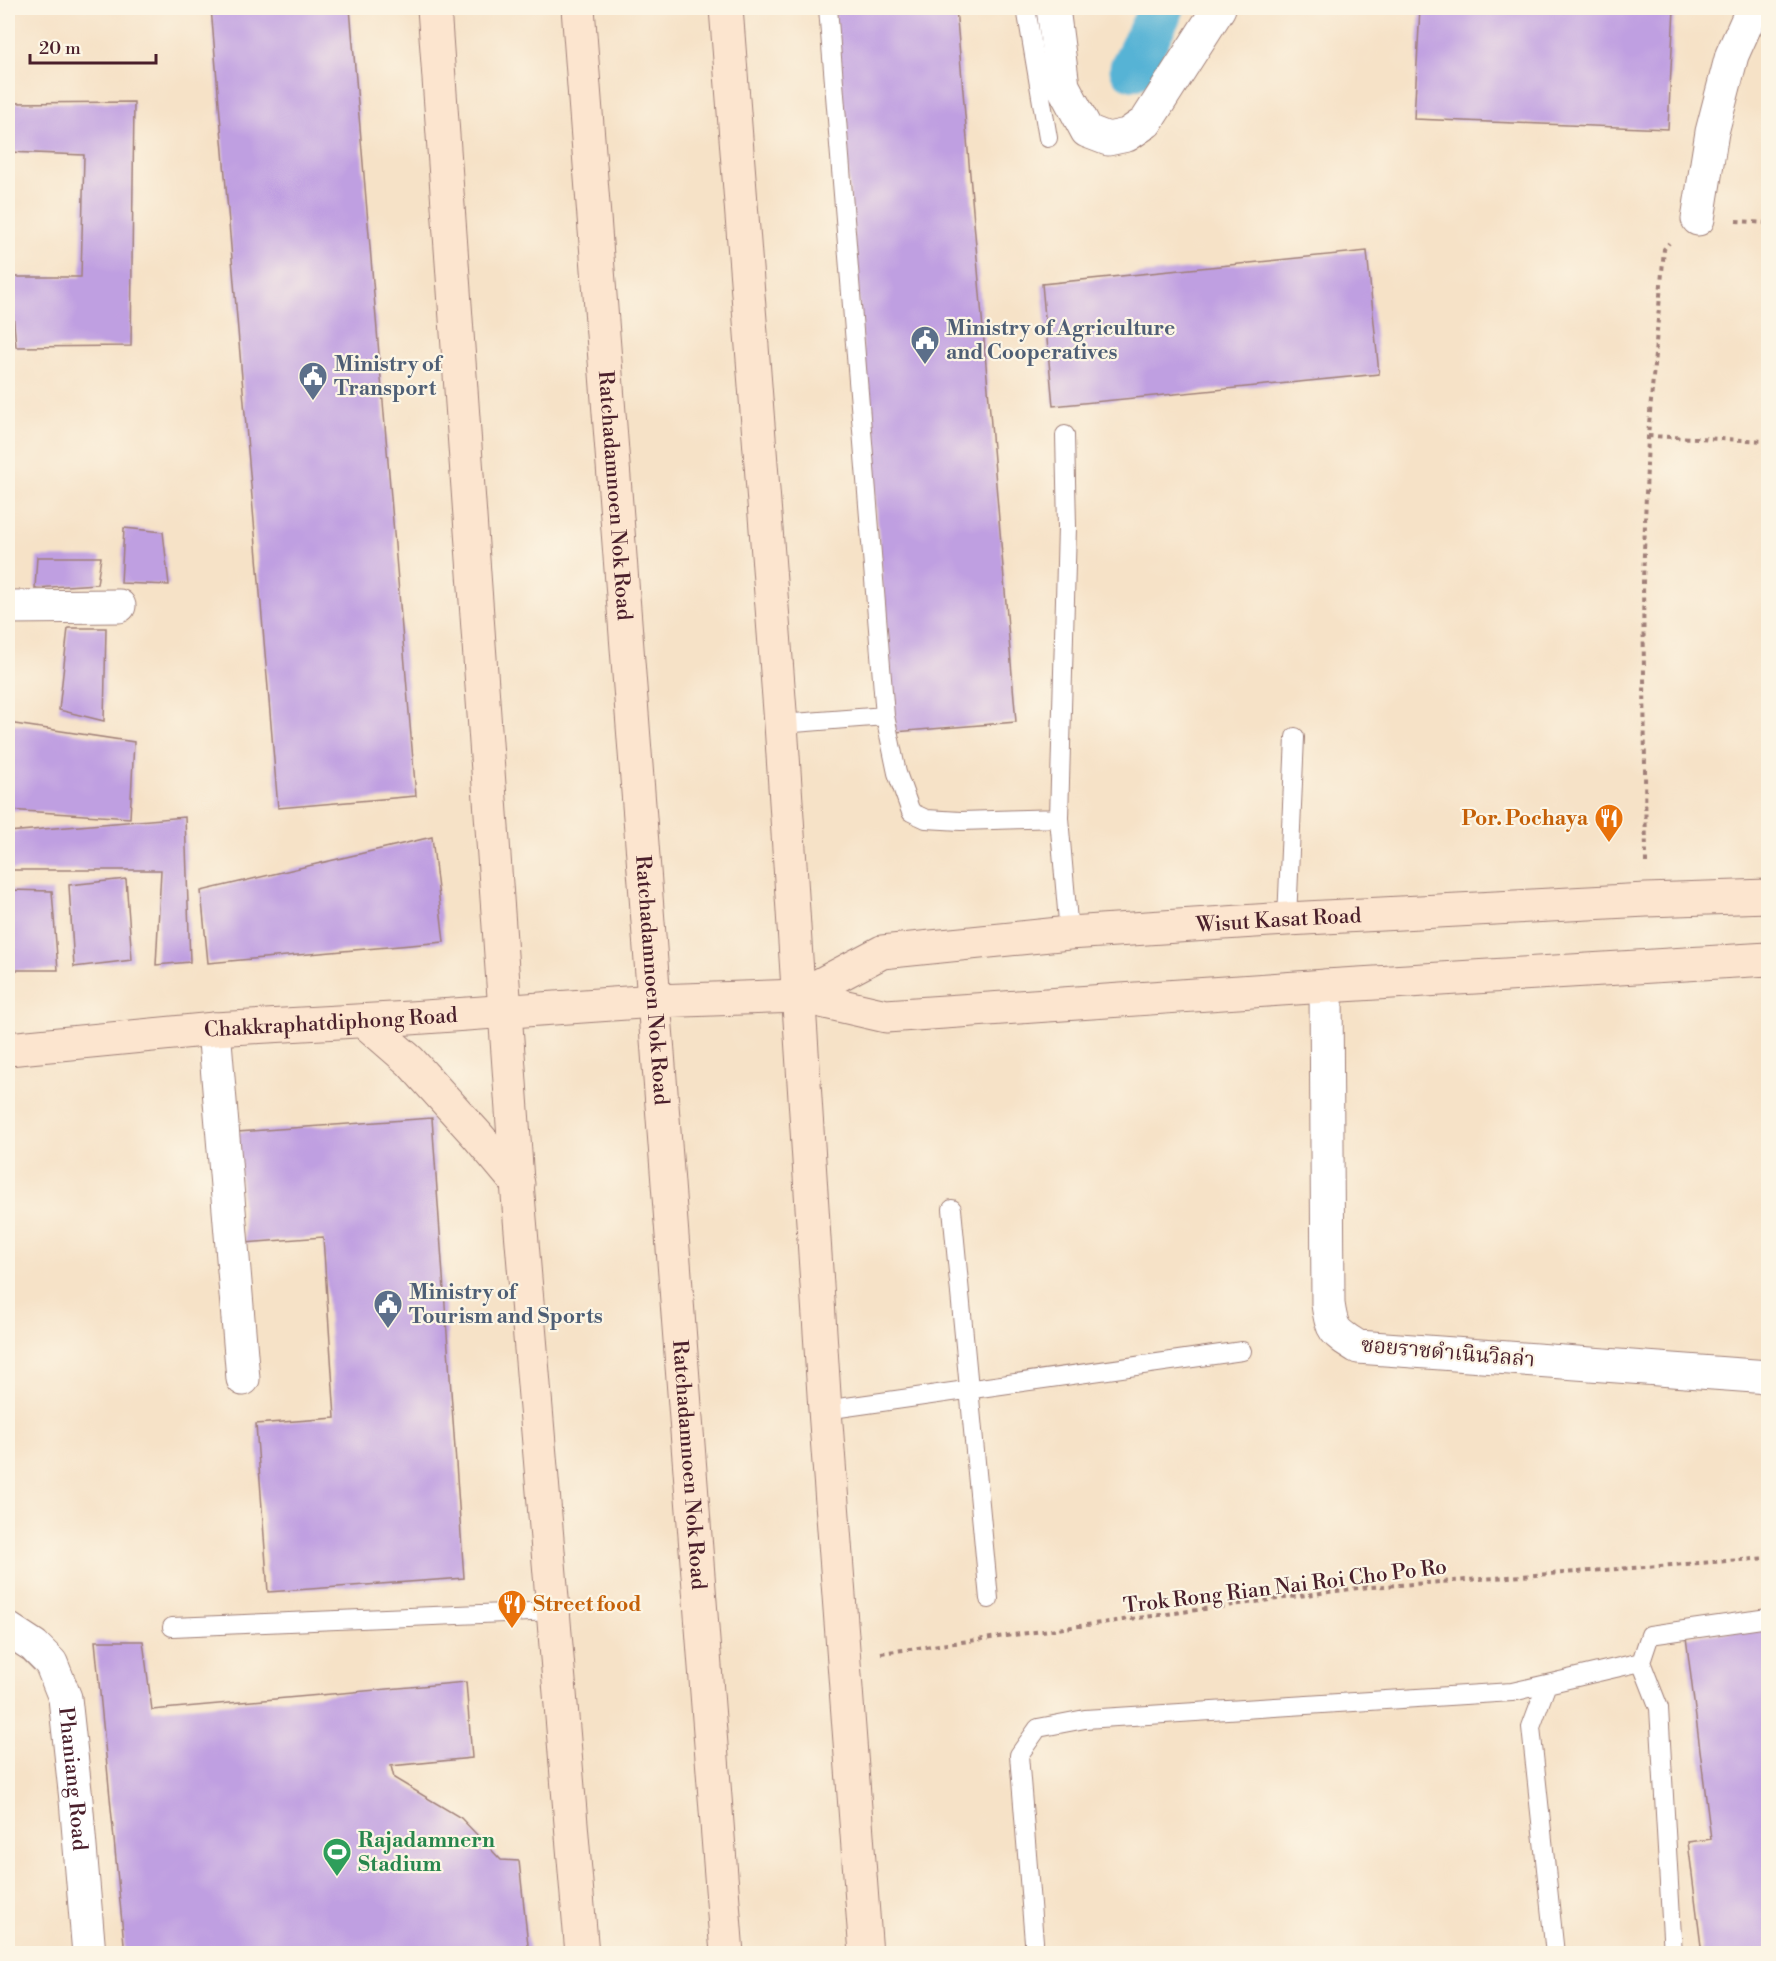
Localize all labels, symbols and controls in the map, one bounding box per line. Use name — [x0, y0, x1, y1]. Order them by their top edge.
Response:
scale bar — [30, 27, 156, 65]
text: 20 m — [39, 37, 81, 60]
place label: Ministry of Agriculture and Cooperatives — [946, 316, 1175, 366]
public building icon: Ministry of Agriculture and Cooperatives — [909, 324, 941, 366]
place label: Ministry of Transport — [334, 352, 444, 402]
public building icon: Ministry of Transport — [297, 360, 329, 402]
street label: Ratchadamnoen Nok Road — [592, 370, 637, 622]
restaurant icon: Por. Pochaya — [1593, 802, 1625, 844]
place label: Por. Pochaya — [1461, 806, 1589, 832]
street label: Ratchadamnoen Nok Road — [629, 854, 674, 1106]
street label: Wisut Kasat Road — [1194, 903, 1362, 939]
street label: Chakkraphatdiphong Road — [203, 1003, 459, 1044]
place label: Ministry of Tourism and Sports — [409, 1280, 603, 1330]
public building icon: Ministry of Tourism and Sports — [372, 1288, 404, 1330]
street label: ซอยราชดำเนินวิลล่า — [1360, 1332, 1536, 1374]
street label: Ratchadamnoen Nok Road — [666, 1339, 711, 1591]
street label: Trok Rong Rian Nai Roi Cho Po Ro — [1122, 1554, 1448, 1620]
restaurant icon: Street food — [496, 1588, 528, 1630]
place label: Street food — [533, 1592, 642, 1618]
street label: Phaniang Road — [52, 1706, 92, 1852]
place label: Rajadamnern Stadium — [358, 1828, 495, 1878]
sports icon: Rajadamnern Stadium — [321, 1836, 353, 1878]

